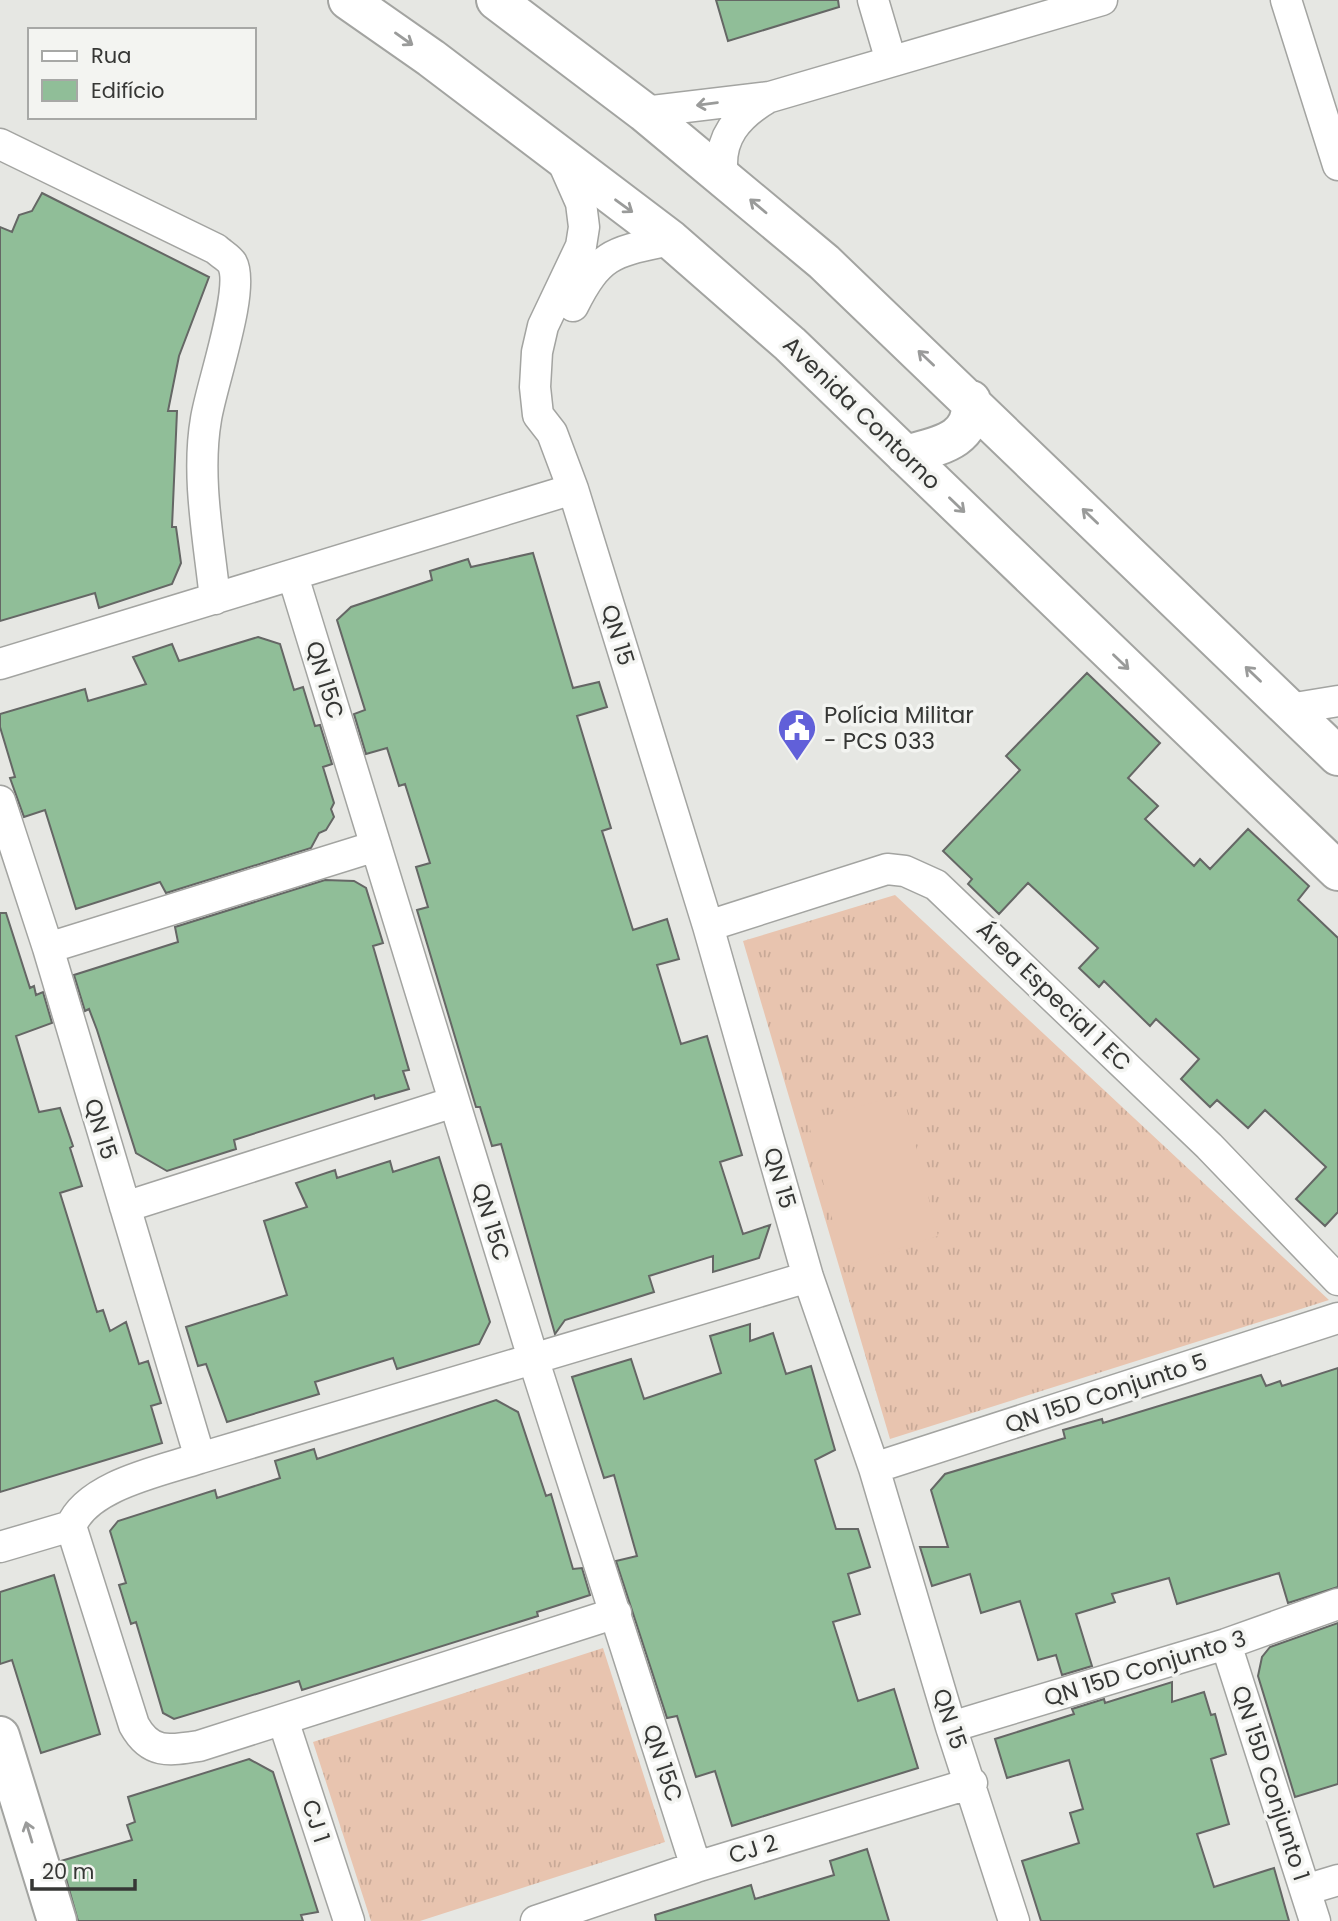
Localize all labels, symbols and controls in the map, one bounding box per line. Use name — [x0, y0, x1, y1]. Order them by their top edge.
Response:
legend — [28, 28, 256, 119]
one-way arrow — [394, 32, 413, 46]
text: Rua — [91, 41, 131, 70]
text: Edifício — [91, 76, 165, 105]
one-way arrow — [696, 98, 719, 111]
one-way arrow — [614, 198, 633, 213]
one-way arrow — [749, 198, 767, 213]
street label: Avenida Contorno — [776, 329, 948, 497]
one-way arrow — [918, 350, 935, 367]
one-way arrow — [948, 496, 965, 513]
one-way arrow — [1082, 508, 1099, 525]
street label: QN 15 — [594, 601, 642, 669]
street label: QN 15C — [298, 637, 352, 723]
one-way arrow — [1112, 654, 1129, 671]
one-way arrow — [1245, 666, 1262, 683]
place label: Polícia Militar - PCS 033 — [824, 699, 974, 757]
public building icon: Polícia Militar - PCS 033 — [776, 707, 818, 762]
street label: Área Especial 1 EC — [970, 914, 1138, 1078]
street label: QN 15 — [77, 1095, 125, 1163]
street label: QN 15 — [756, 1144, 804, 1212]
street label: QN 15C — [464, 1179, 518, 1265]
street label: QN 15D Conjunto 5 — [1001, 1345, 1211, 1441]
street label: QN 15D Conjunto 3 — [1040, 1622, 1250, 1714]
street label: QN 15D Conjunto 1 — [1224, 1681, 1318, 1885]
street label: QN 15 — [925, 1684, 975, 1754]
street label: QN 15C — [635, 1720, 691, 1806]
street label: CJ 1 — [294, 1795, 338, 1847]
one-way arrow — [22, 1822, 35, 1844]
street label: CJ 2 — [725, 1826, 781, 1872]
scale bar — [32, 1848, 135, 1892]
text: 20 m — [42, 1857, 95, 1886]

